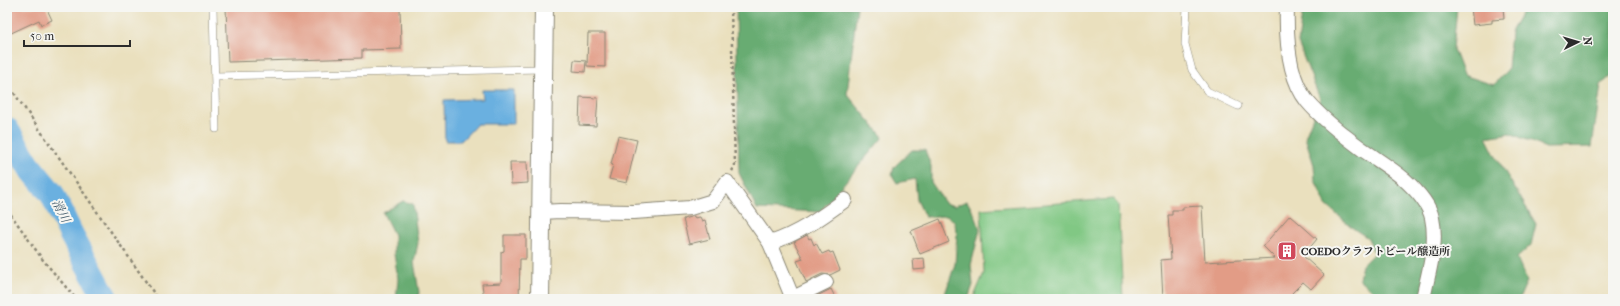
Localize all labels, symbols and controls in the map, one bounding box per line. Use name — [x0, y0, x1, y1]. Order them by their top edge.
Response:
scale bar — [24, 22, 130, 48]
north arrow — [1558, 22, 1598, 62]
text: 50 m — [30, 29, 54, 43]
text: N — [1581, 36, 1594, 47]
water label: 滑川 — [49, 197, 74, 227]
building icon: COEDOクラフトビール醸造所 — [1276, 240, 1298, 262]
place label: COEDOクラフトビール醸造所 — [1301, 245, 1450, 258]

